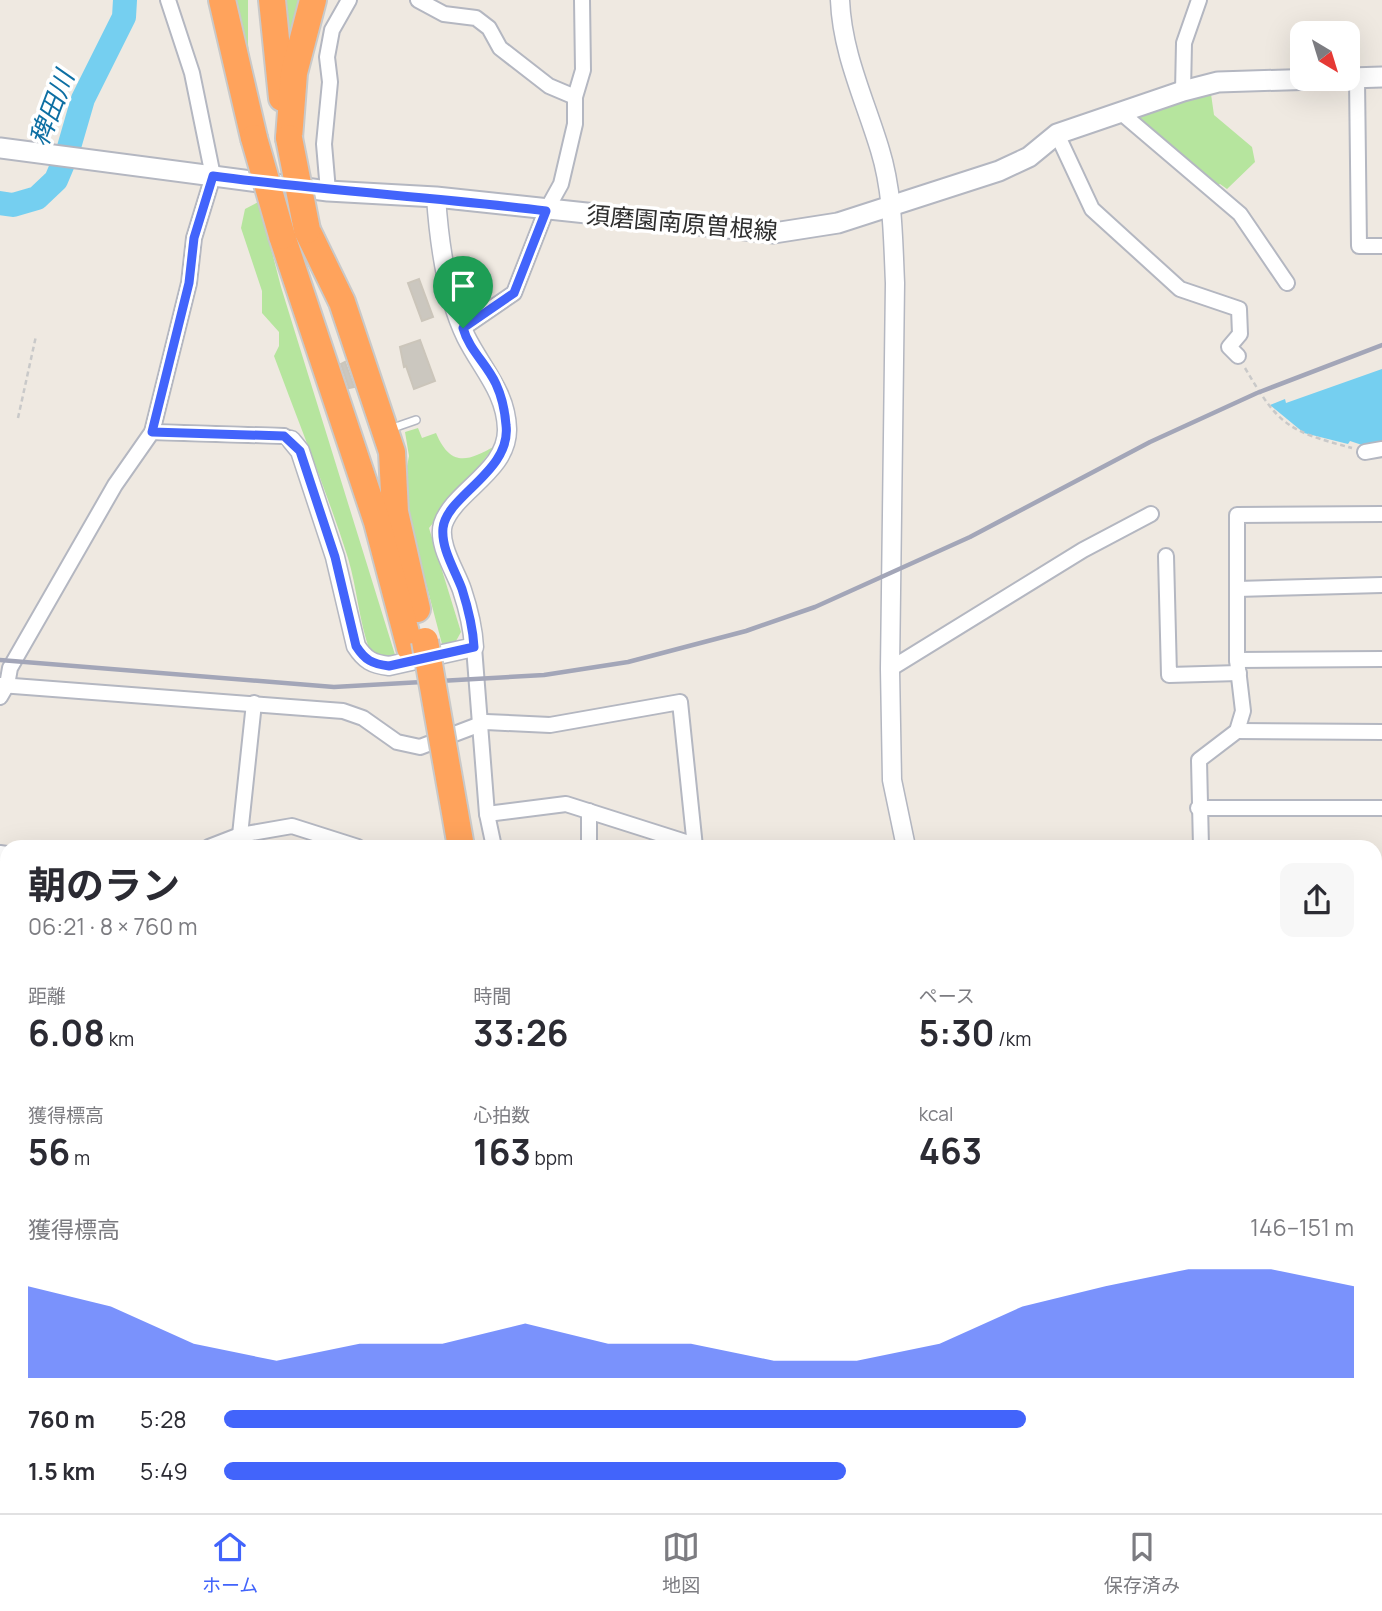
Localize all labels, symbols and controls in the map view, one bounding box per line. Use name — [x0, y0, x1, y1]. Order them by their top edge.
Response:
north arrow — [1290, 21, 1360, 91]
map controls — [1290, 21, 1360, 91]
water label: 稗田川 — [20, 62, 83, 151]
street label: 須磨園南原曽根線 — [585, 197, 779, 247]
pin — [433, 256, 493, 328]
icon: arrive — [444, 267, 482, 305]
text: 朝のラン — [28, 858, 180, 910]
button: share — [1280, 863, 1354, 937]
text: 06:21 · 8 × 760 m — [28, 910, 197, 942]
text: 距離 — [28, 983, 66, 1009]
text: 時間 — [473, 983, 511, 1009]
text: ペース — [919, 983, 975, 1009]
text: 6.08 — [28, 1009, 105, 1057]
text: 33:26 — [473, 1009, 569, 1057]
text: 5:30 — [919, 1009, 995, 1057]
text: km — [105, 1026, 134, 1052]
text: /km — [995, 1026, 1031, 1052]
text: kcal — [919, 1101, 953, 1127]
text: 獲得標高 — [28, 1102, 104, 1128]
text: 心拍数 — [473, 1102, 530, 1128]
text: 463 — [919, 1127, 982, 1175]
text: 56 — [28, 1128, 70, 1176]
text: 163 — [473, 1128, 531, 1176]
text: m — [70, 1145, 90, 1171]
text: bpm — [531, 1145, 573, 1171]
text: 146–151 m — [1250, 1211, 1354, 1243]
text: 獲得標高 — [28, 1213, 120, 1245]
text: 760 m — [28, 1403, 95, 1435]
text: 5:28 — [140, 1403, 187, 1435]
text: 1.5 km — [28, 1455, 95, 1487]
text: 5:49 — [140, 1455, 188, 1487]
tab: ホーム — [202, 1528, 258, 1598]
tab: 地図 — [662, 1528, 700, 1598]
tab: 保存済み — [1104, 1528, 1180, 1598]

